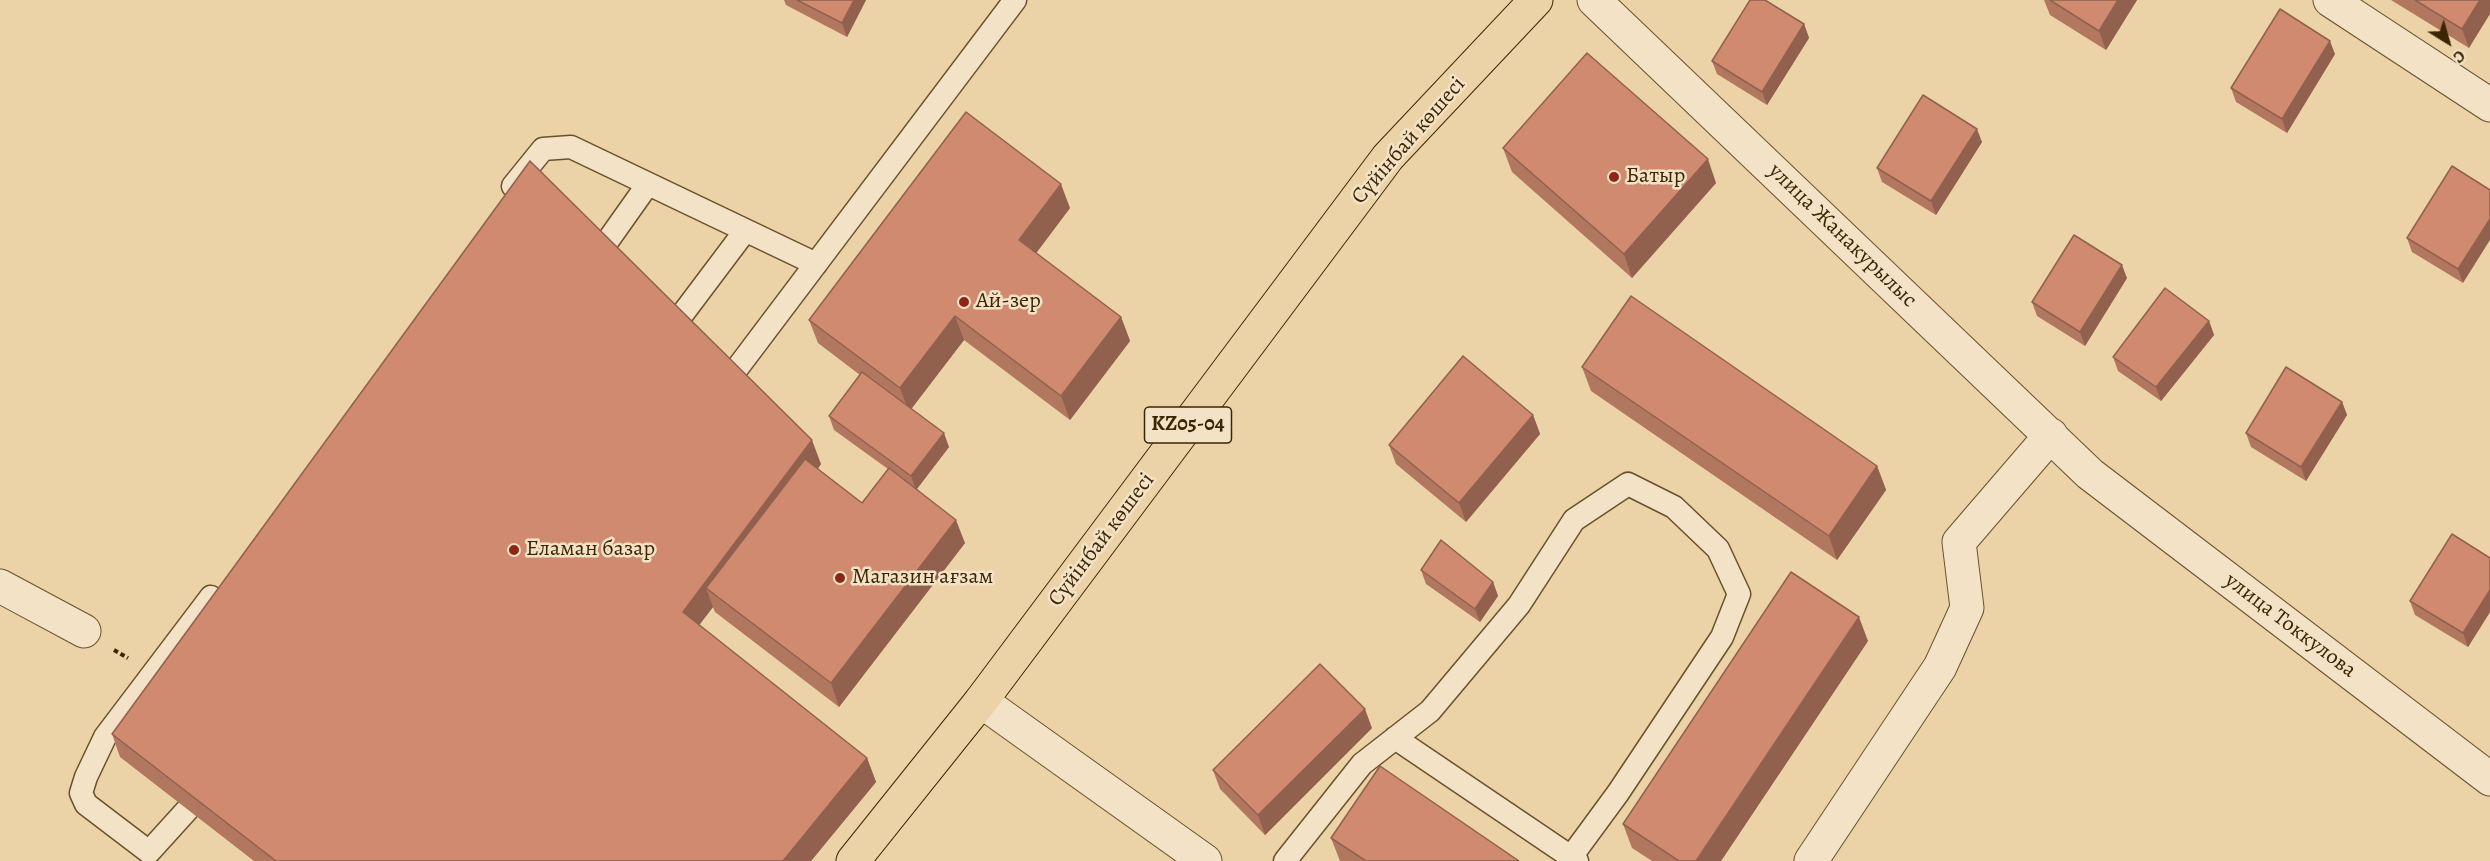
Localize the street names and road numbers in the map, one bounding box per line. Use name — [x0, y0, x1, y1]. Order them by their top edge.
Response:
street label: Сүйінбай көшесі — [1346, 72, 1472, 210]
street label: улица Жанакурылыс — [1762, 158, 1922, 314]
road number: KZ05-04 — [1144, 407, 1232, 443]
street label: Сүйінбай көшесі — [1043, 468, 1161, 612]
street label: улица Токкулова — [2219, 568, 2361, 684]

